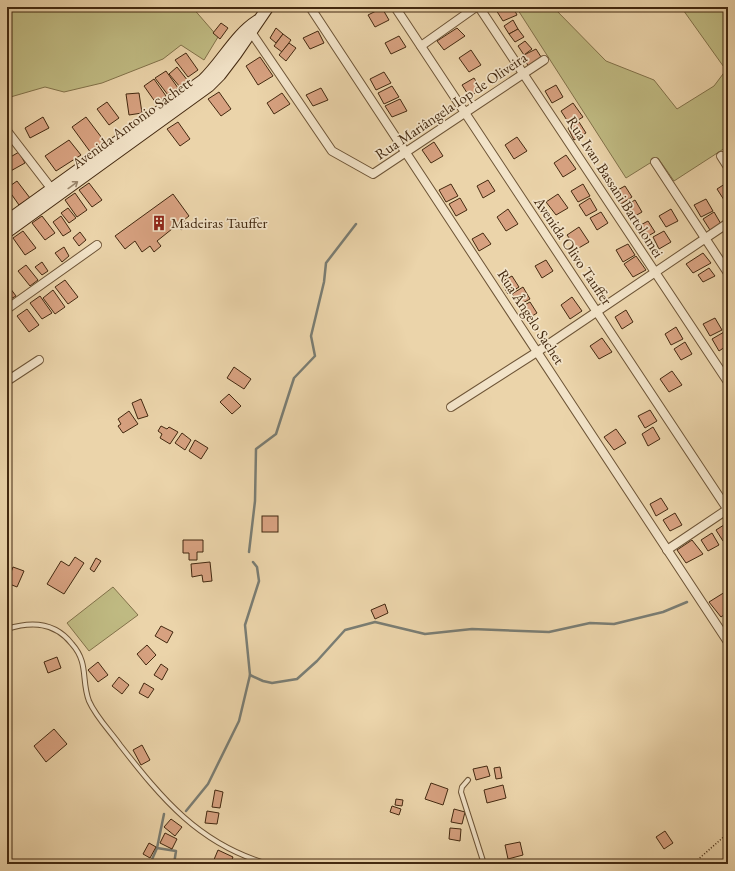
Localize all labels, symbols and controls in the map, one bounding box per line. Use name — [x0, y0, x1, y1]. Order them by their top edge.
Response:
street label: Rua Mariângela Iop de Oliveira — [371, 48, 530, 164]
street label: Avenida Antonio Sachett — [67, 72, 196, 173]
street label: Rua Ivan Bassani Bartolomei — [563, 112, 668, 261]
one-way arrow — [67, 181, 78, 189]
street label: Avenida Olivo Tauffer — [530, 192, 617, 308]
place label: Madeiras Tauffer — [171, 213, 268, 232]
building icon: Madeiras Tauffer — [150, 214, 168, 232]
street label: Rua Ângelo Sachet — [494, 266, 569, 368]

